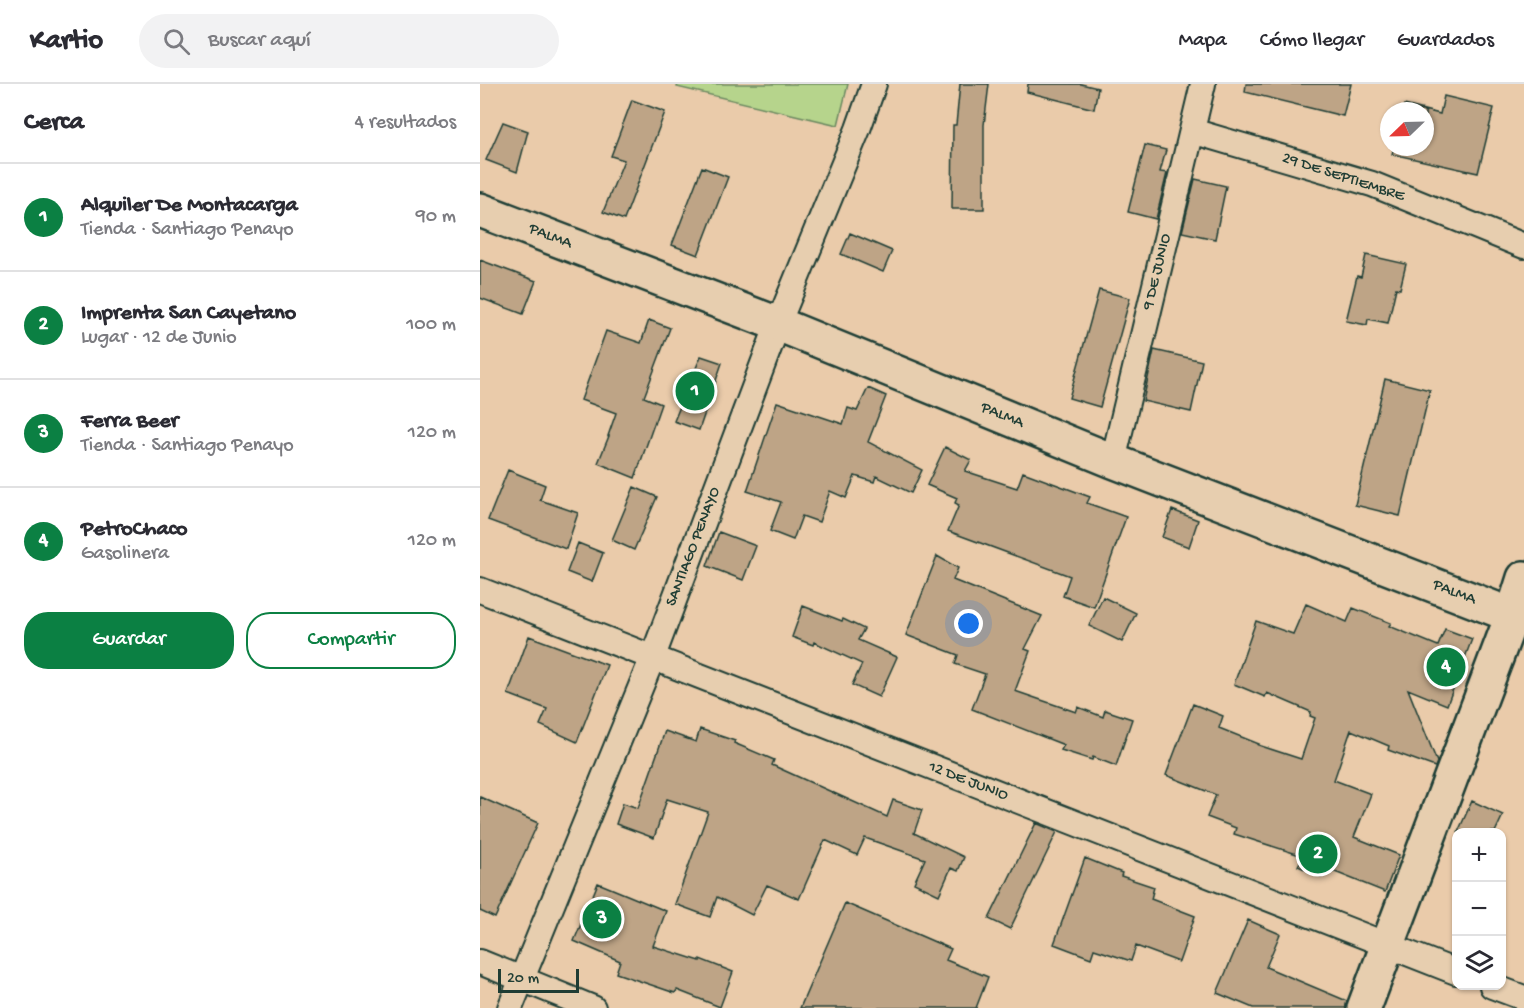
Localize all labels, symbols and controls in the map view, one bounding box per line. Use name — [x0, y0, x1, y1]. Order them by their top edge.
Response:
search box — [139, 14, 559, 68]
text: Kartio — [30, 25, 103, 58]
icon: search — [160, 25, 193, 58]
text: Buscar aquí — [208, 28, 311, 54]
text: Mapa — [1178, 29, 1227, 54]
text: Cómo llegar — [1260, 29, 1364, 54]
text: Guardados — [1397, 29, 1494, 54]
north arrow — [1380, 102, 1434, 156]
text: Cerca — [24, 108, 84, 139]
text: 4 resultados — [355, 112, 456, 135]
street label: 29 DE SEPTIEMBRE — [1279, 149, 1408, 207]
text: Alquiler De Montacarga — [81, 193, 298, 219]
text: 1 — [39, 206, 48, 229]
text: 90 m — [416, 206, 456, 229]
text: Tienda · Santiago Penayo — [81, 219, 294, 242]
street label: PALMA — [525, 220, 576, 254]
street label: 9 DE JUNIO — [1139, 232, 1177, 313]
text: Imprenta San Cayetano — [81, 301, 296, 327]
text: 2 — [39, 314, 48, 337]
text: 100 m — [406, 314, 456, 337]
text: Lugar · 12 de Junio — [81, 327, 237, 350]
pin: 1 — [676, 368, 714, 414]
street label: PALMA — [977, 398, 1028, 434]
text: Ferra Beer — [81, 409, 178, 435]
text: 3 — [38, 422, 49, 445]
text: 120 m — [408, 422, 456, 445]
text: Tienda · Santiago Penayo — [81, 435, 294, 458]
street label: SANTIAGO PENAYO — [663, 484, 726, 609]
text: PetroChaco — [81, 517, 188, 543]
text: 4 — [39, 530, 48, 553]
text: 120 m — [408, 530, 456, 553]
text: Gasolinera — [81, 543, 169, 566]
street label: PALMA — [1429, 576, 1480, 610]
your location — [954, 609, 983, 638]
button: Guardar — [24, 612, 234, 669]
button: Compartir — [246, 612, 456, 669]
pin: 4 — [1426, 644, 1466, 690]
street label: 12 DE JUNIO — [924, 758, 1011, 806]
map controls — [1452, 828, 1506, 990]
button: + — [1452, 828, 1506, 882]
pin: 2 — [1298, 832, 1338, 876]
button: − — [1452, 882, 1506, 936]
pin: 3 — [582, 896, 622, 942]
button: layers — [1452, 936, 1506, 990]
scale bar — [498, 966, 579, 994]
text: 20 m — [507, 970, 539, 989]

